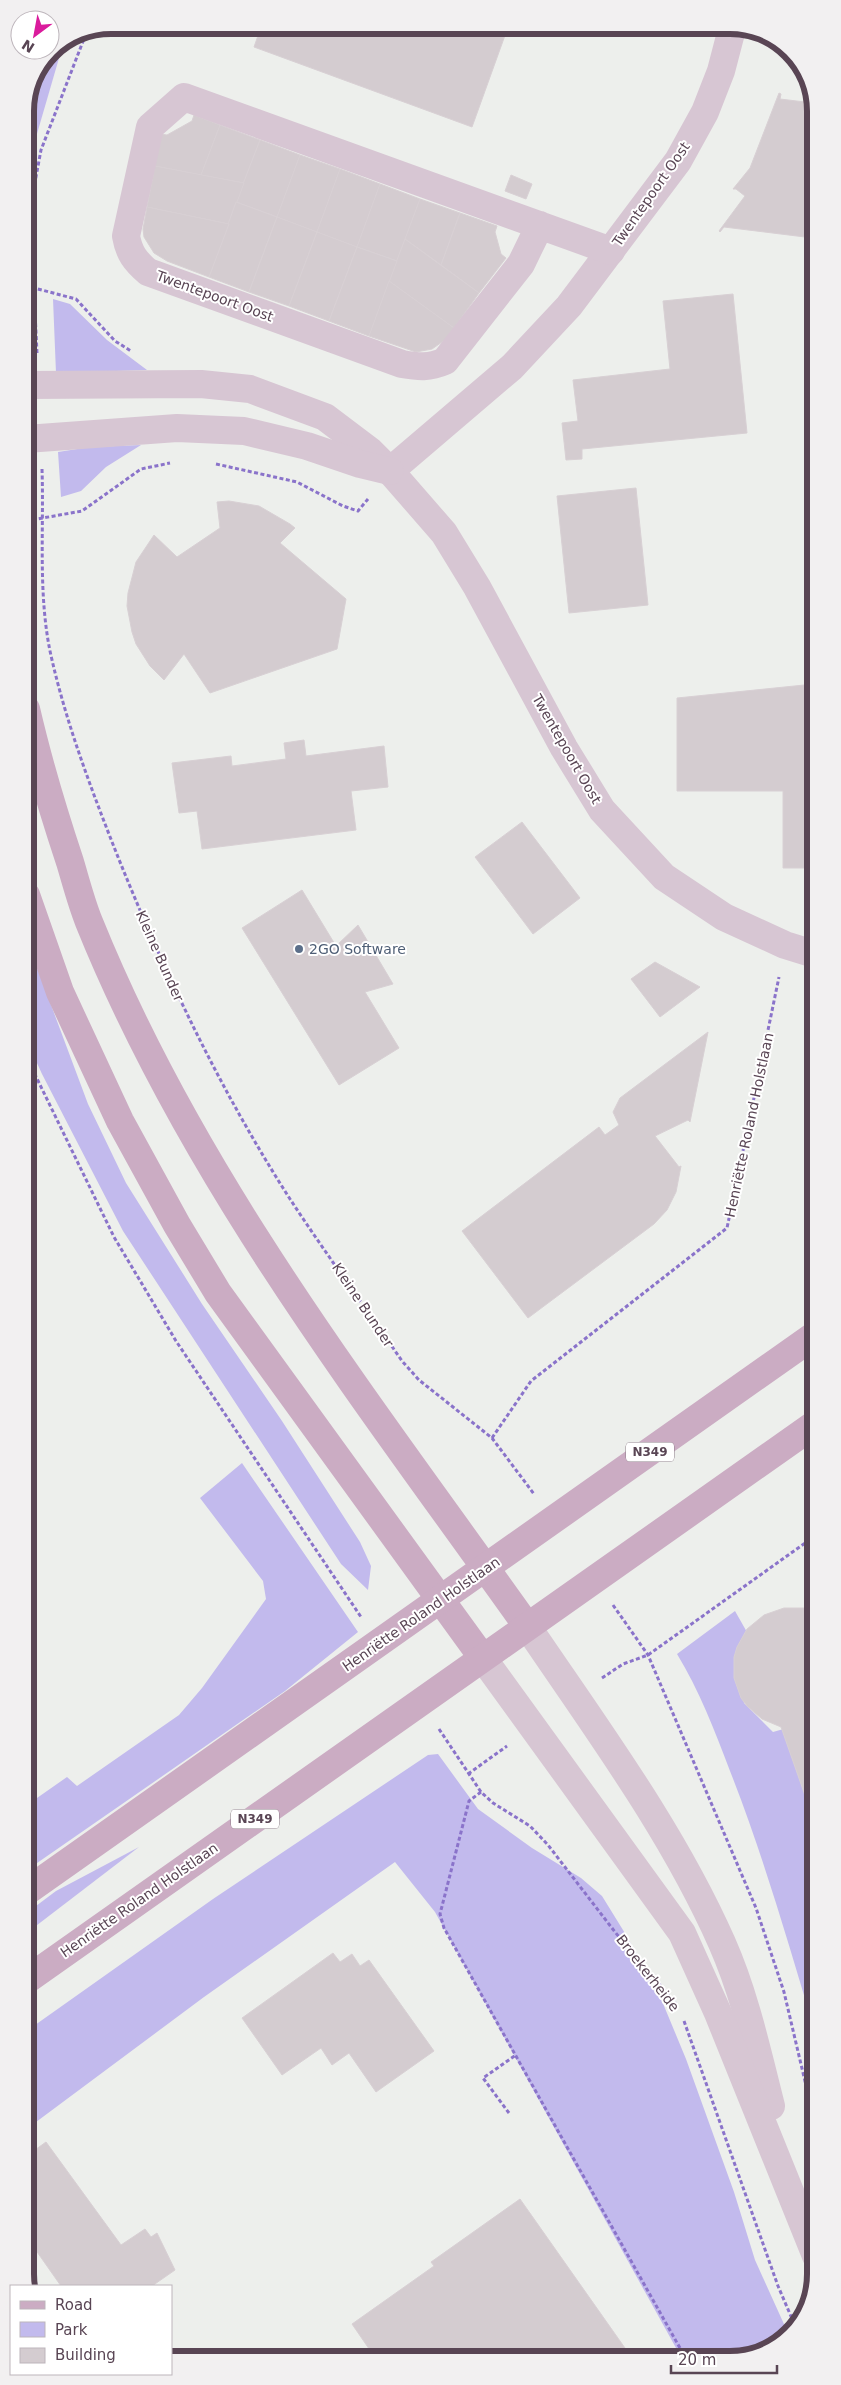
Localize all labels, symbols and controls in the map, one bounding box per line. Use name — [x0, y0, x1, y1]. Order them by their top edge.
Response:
north arrow — [10, 10, 60, 60]
text: N — [19, 36, 37, 56]
street label: Twentepoort Oost — [608, 138, 693, 250]
street label: Twentepoort Oost — [153, 267, 276, 325]
street label: Twentepoort Oost — [529, 691, 605, 807]
street label: Kleine Bunder — [133, 908, 187, 1004]
place label: 2GO Software — [309, 941, 406, 957]
marker: 2GO Software — [293, 943, 305, 955]
street label: Henriëtte Roland Holstlaan — [722, 1031, 776, 1219]
street label: Kleine Bunder — [329, 1260, 397, 1350]
road number: N349 — [626, 1442, 674, 1461]
street label: Henriëtte Roland Holstlaan — [339, 1553, 503, 1675]
road number: N349 — [231, 1810, 279, 1828]
street label: Henriëtte Roland Holstlaan — [57, 1839, 221, 1961]
street label: Broekerheide — [613, 1931, 683, 2015]
legend — [10, 2285, 172, 2375]
text: Road — [55, 2296, 93, 2314]
text: Park — [55, 2321, 88, 2339]
scale bar — [671, 2342, 777, 2374]
text: Building — [55, 2346, 116, 2364]
text: 20 m — [678, 2351, 716, 2369]

